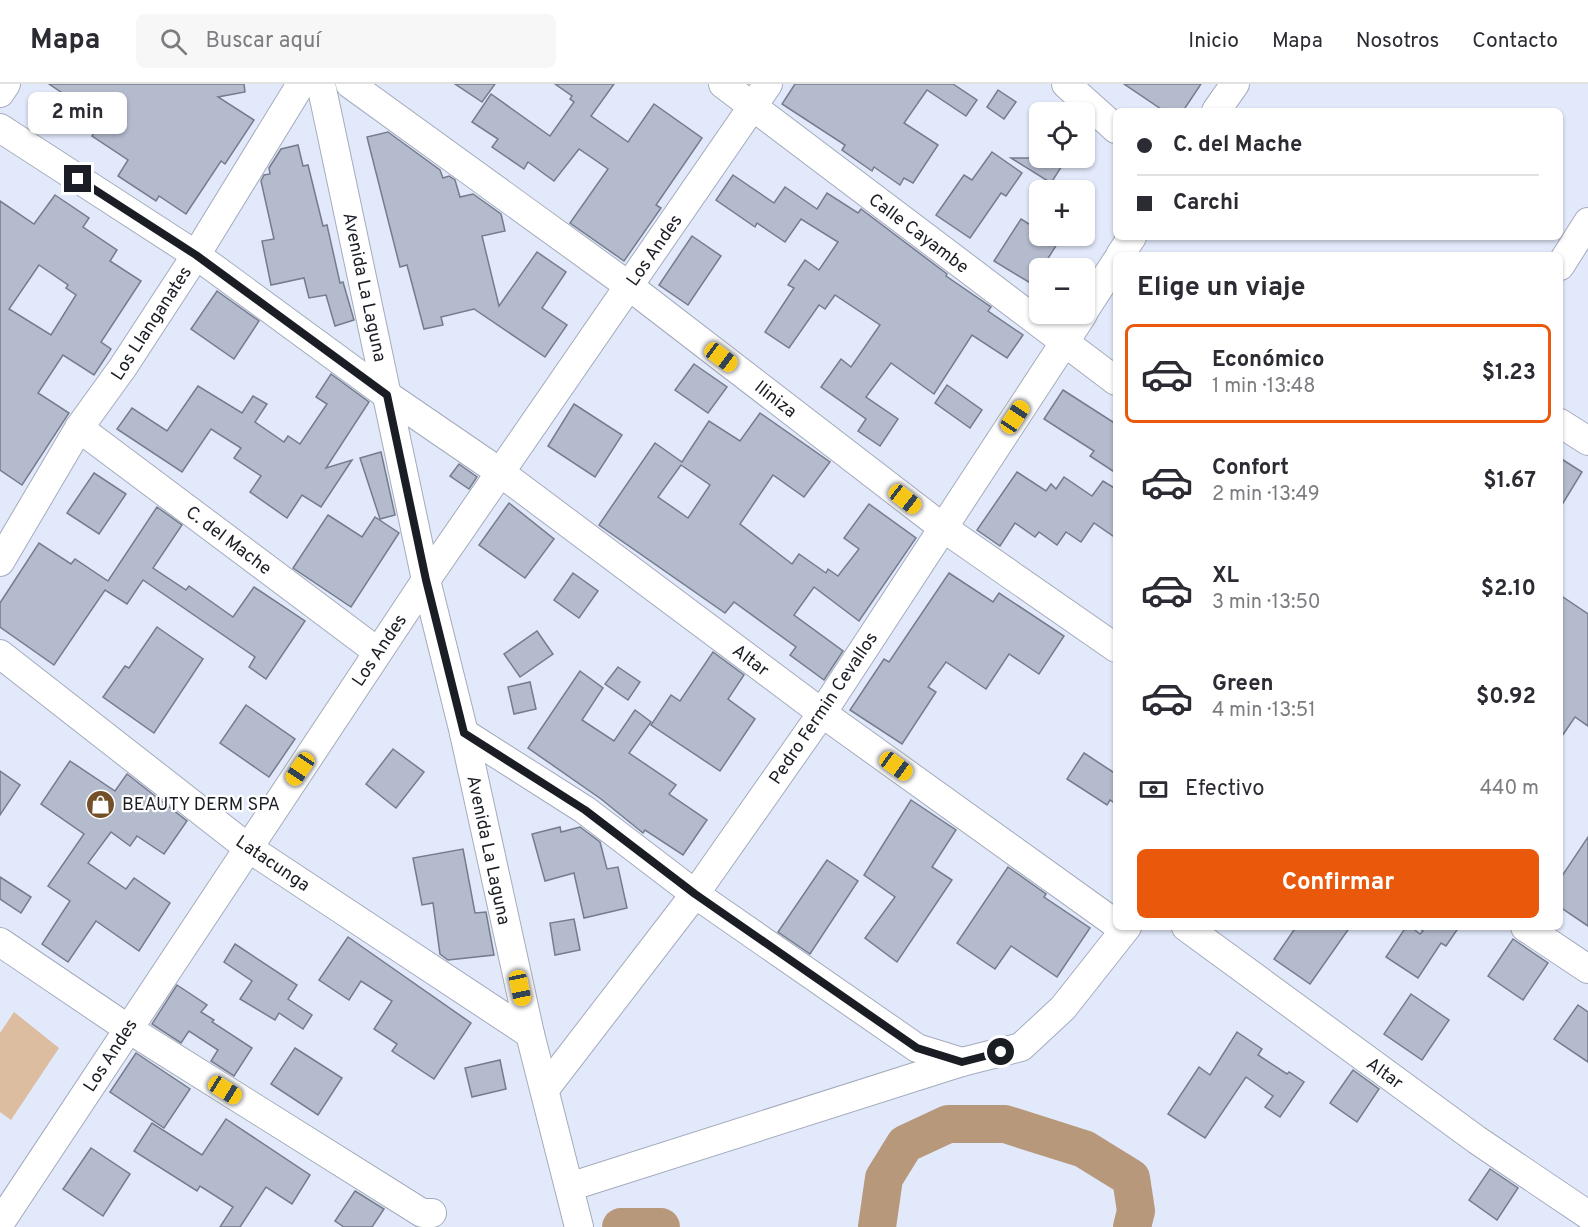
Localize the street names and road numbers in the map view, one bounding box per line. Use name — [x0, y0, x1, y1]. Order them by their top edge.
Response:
street label: Calle Cayambe — [863, 189, 973, 279]
street label: Avenida La Laguna — [336, 210, 391, 364]
street label: Los Andes — [622, 210, 688, 291]
street label: Los Llanganates — [107, 262, 198, 385]
street label: Iliniza — [749, 376, 801, 424]
street label: C. del Mache — [181, 501, 276, 581]
street label: Los Andes — [348, 610, 413, 691]
street label: Pedro Fermin Cevallos — [765, 628, 884, 790]
street label: Altar — [727, 640, 773, 683]
street label: Avenida La Laguna — [460, 773, 515, 927]
street label: Latacunga — [231, 831, 314, 897]
street label: Los Andes — [79, 1015, 143, 1097]
street label: Altar — [1361, 1053, 1407, 1095]

